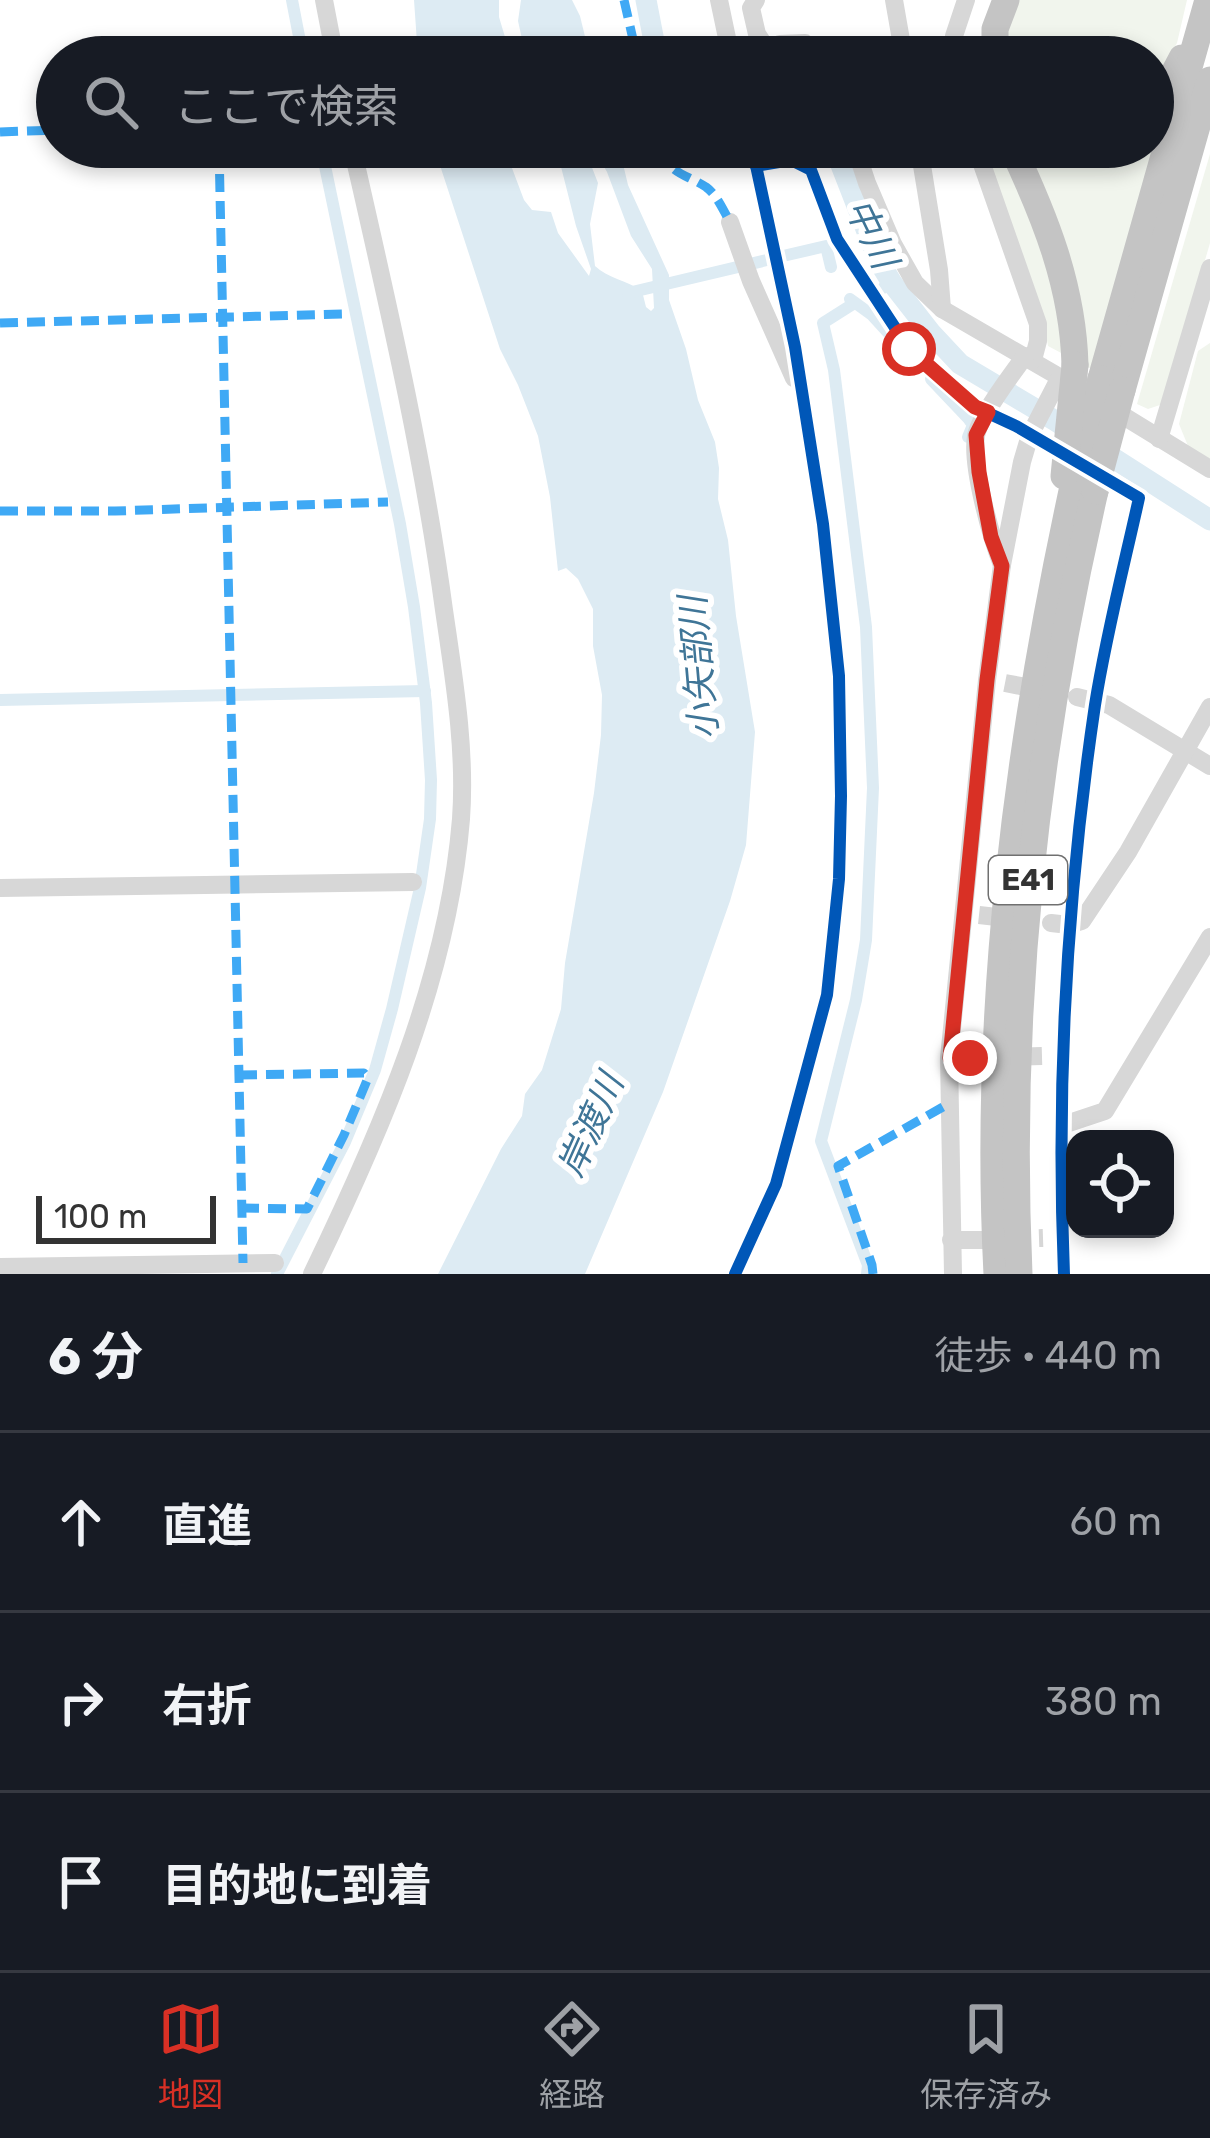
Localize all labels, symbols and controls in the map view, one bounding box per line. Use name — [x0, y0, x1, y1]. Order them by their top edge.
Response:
search box — [36, 36, 1174, 168]
icon: search — [78, 69, 144, 135]
text: ここで検索 — [174, 80, 399, 133]
water label: 中川 — [836, 191, 908, 279]
route start — [882, 322, 936, 376]
water label: 小矢部川 — [670, 590, 726, 742]
road number: E41 — [989, 856, 1067, 904]
route end — [943, 1031, 997, 1085]
water label: 岸渡川 — [549, 1063, 634, 1183]
map controls — [1066, 1130, 1174, 1238]
button: locate — [1066, 1130, 1174, 1238]
scale bar — [36, 1190, 216, 1243]
text: 100 m — [54, 1197, 147, 1236]
text: 6 分 — [48, 1326, 143, 1387]
text: 徒歩 · 440 m — [935, 1333, 1162, 1379]
icon: ahead — [48, 1489, 114, 1555]
text: 直進 — [162, 1499, 252, 1552]
text: 60 m — [1069, 1499, 1162, 1545]
icon: right — [48, 1669, 114, 1735]
text: 右折 — [162, 1679, 252, 1732]
text: 380 m — [1045, 1679, 1162, 1725]
icon: arrive — [48, 1849, 114, 1915]
text: 目的地に到着 — [162, 1859, 432, 1912]
tab: 地図 — [158, 1996, 224, 2116]
tab: 経路 — [539, 1996, 605, 2116]
tab: 保存済み — [920, 1996, 1052, 2116]

